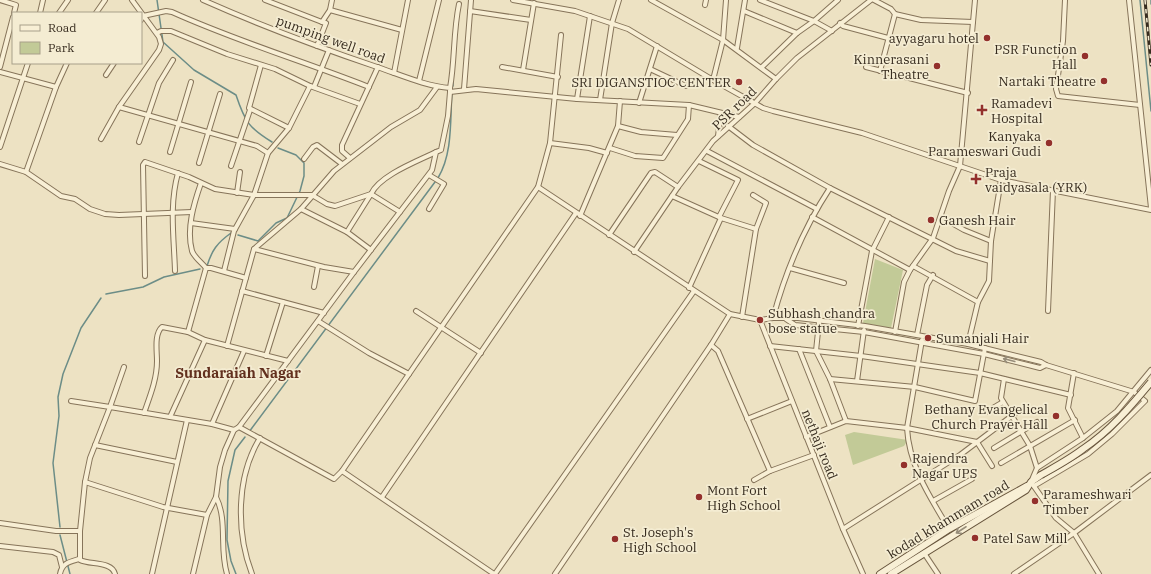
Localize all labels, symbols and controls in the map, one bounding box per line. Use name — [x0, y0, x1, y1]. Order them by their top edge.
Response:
legend — [12, 12, 142, 64]
street label: pumping well road — [274, 12, 388, 67]
text: Road — [48, 20, 77, 35]
place label: ayyagaru hotel — [889, 30, 979, 47]
marker: ayyagaru hotel — [982, 33, 992, 43]
text: Park — [48, 40, 74, 55]
place label: PSR Function Hall — [994, 41, 1077, 73]
place label: Kinnerasani Theatre — [853, 51, 929, 83]
marker: PSR Function Hall — [1080, 51, 1090, 61]
marker: Kinnerasani Theatre — [932, 61, 942, 71]
place label: Nartaki Theatre — [999, 73, 1096, 90]
place label: SRI DIGANSTIOC CENTER — [571, 74, 731, 91]
marker: Nartaki Theatre — [1099, 76, 1109, 86]
marker: SRI DIGANSTIOC CENTER — [734, 77, 744, 87]
street label: PSR road — [708, 83, 760, 134]
place label: Ramadevi Hospital — [991, 95, 1052, 127]
marker: Ramadevi Hospital — [976, 104, 988, 116]
place label: Kanyaka Parameswari Gudi — [928, 128, 1041, 160]
marker: Kanyaka Parameswari Gudi — [1044, 138, 1054, 148]
place label: Praja vaidyasala (YRK) — [985, 164, 1087, 196]
marker: Praja vaidyasala (YRK) — [970, 173, 982, 185]
place label: Ganesh Hair — [939, 212, 1016, 229]
marker: Ganesh Hair — [926, 215, 936, 225]
place label: Subhash chandra bose statue — [768, 305, 875, 337]
marker: Subhash chandra bose statue — [755, 315, 765, 325]
place label: Sumanjali Hair — [936, 330, 1029, 347]
marker: Sumanjali Hair — [923, 333, 933, 343]
one-way arrow — [1002, 356, 1015, 363]
district label: Sundaraiah Nagar — [175, 364, 301, 382]
place label: Bethany Evangelical Church Prayer Hall — [924, 401, 1048, 433]
street label: nethaji road — [798, 407, 841, 482]
marker: Bethany Evangelical Church Prayer Hall — [1051, 411, 1061, 421]
place label: Rajendra Nagar UPS — [912, 450, 977, 482]
marker: Rajendra Nagar UPS — [899, 460, 909, 470]
street label: kodad khammam road — [884, 476, 1012, 563]
place label: Mont Fort High School — [707, 482, 781, 514]
place label: Parameshwari Timber — [1043, 486, 1132, 518]
marker: Mont Fort High School — [694, 492, 704, 502]
marker: Parameshwari Timber — [1030, 496, 1040, 506]
place label: St. Joseph's High School — [623, 524, 697, 556]
one-way arrow — [956, 526, 967, 534]
place label: Patel Saw Mill — [983, 530, 1067, 547]
marker: Patel Saw Mill — [970, 533, 980, 543]
marker: St. Joseph's High School — [610, 534, 620, 544]

